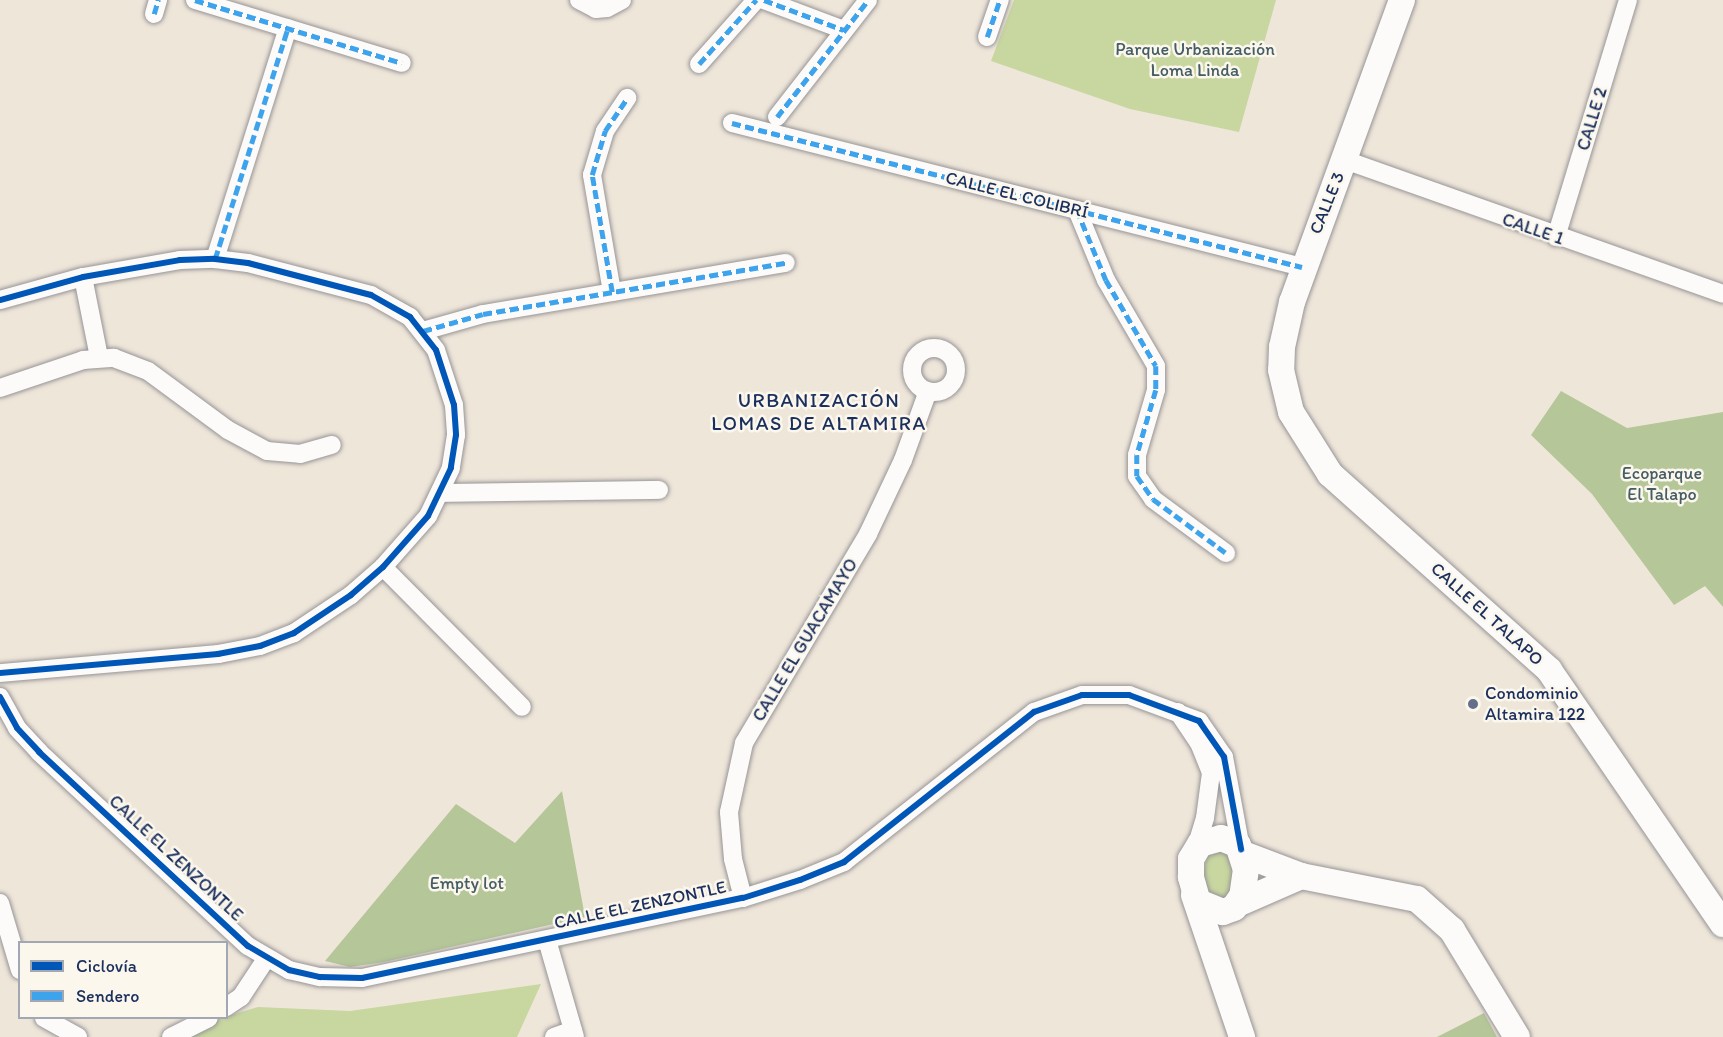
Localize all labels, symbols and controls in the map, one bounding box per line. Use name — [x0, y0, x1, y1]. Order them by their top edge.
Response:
park label: Parque Urbanización Loma Linda — [1115, 39, 1275, 82]
street label: CALLE 2 — [1572, 85, 1612, 153]
street label: CALLE EL COLIBRÍ — [943, 167, 1091, 223]
street label: CALLE 3 — [1305, 169, 1349, 237]
street label: CALLE 1 — [1499, 208, 1567, 250]
district label: URBANIZACIÓN LOMAS DE ALTAMIRA — [710, 389, 928, 436]
park label: Ecoparque El Talapo — [1622, 463, 1702, 506]
street label: CALLE EL GUACAMAYO — [748, 555, 862, 725]
street label: CALLE EL TALAPO — [1427, 558, 1547, 670]
place label: Condominio Altamira 122 — [1485, 683, 1585, 726]
marker: Condominio Altamira 122 — [1466, 697, 1480, 711]
street label: CALLE EL ZENZONTLE — [105, 790, 247, 926]
park label: Empty lot — [430, 872, 504, 894]
street label: CALLE EL ZENZONTLE — [552, 876, 728, 934]
legend — [18, 941, 228, 1019]
text: Ciclovía — [76, 955, 137, 977]
text: Sendero — [76, 985, 139, 1007]

